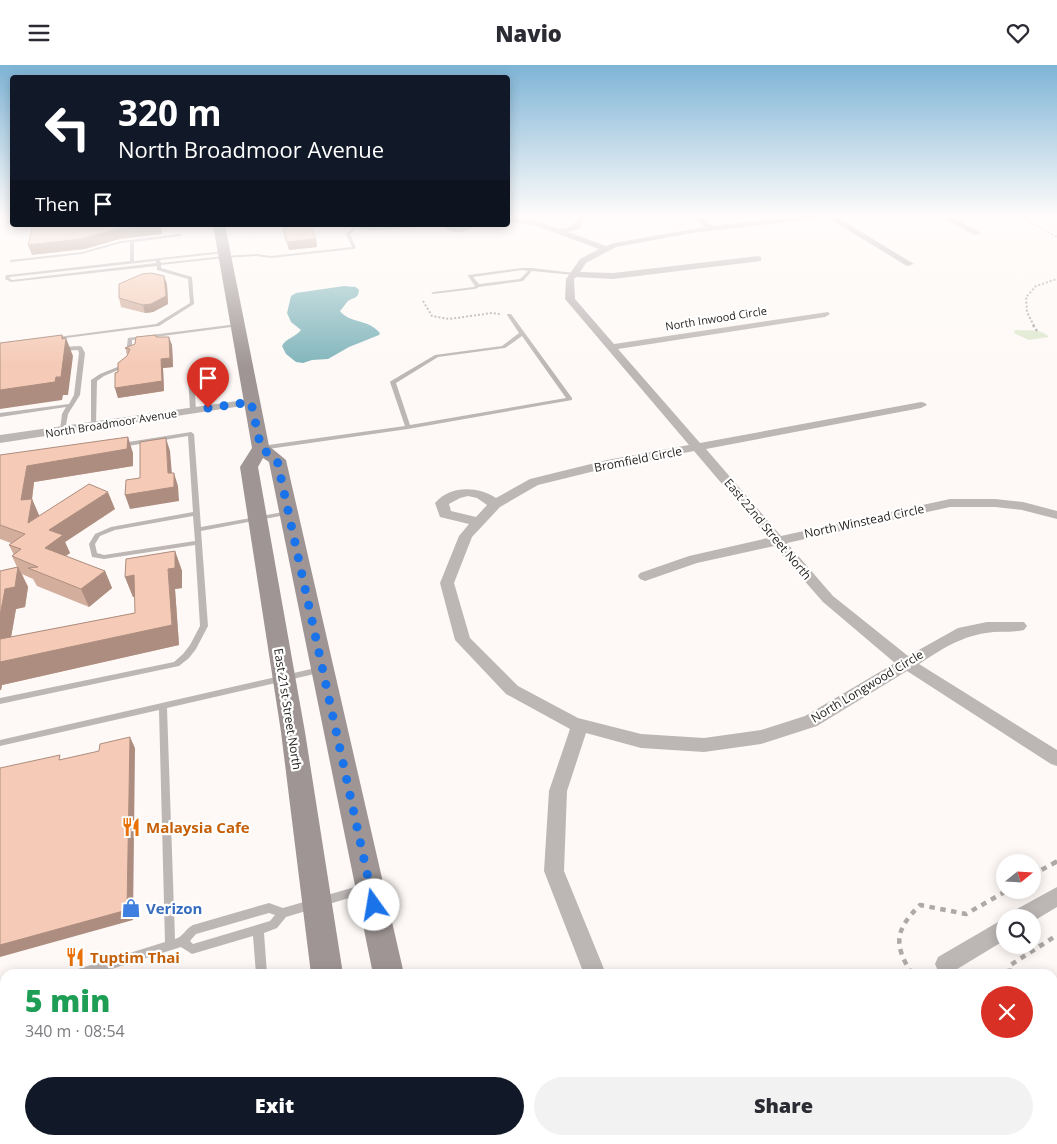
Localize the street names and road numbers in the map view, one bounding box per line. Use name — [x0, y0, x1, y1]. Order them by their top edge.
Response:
street label: North Inwood Circle — [664, 303, 768, 333]
street label: North Broadmoor Avenue — [44, 405, 178, 441]
street label: Bromfield Circle — [593, 442, 684, 476]
street label: East 22nd Street North — [721, 475, 815, 583]
street label: North Winstead Circle — [802, 500, 926, 542]
street label: North Longwood Circle — [808, 645, 927, 726]
street label: East 21st Street North — [270, 647, 306, 771]

